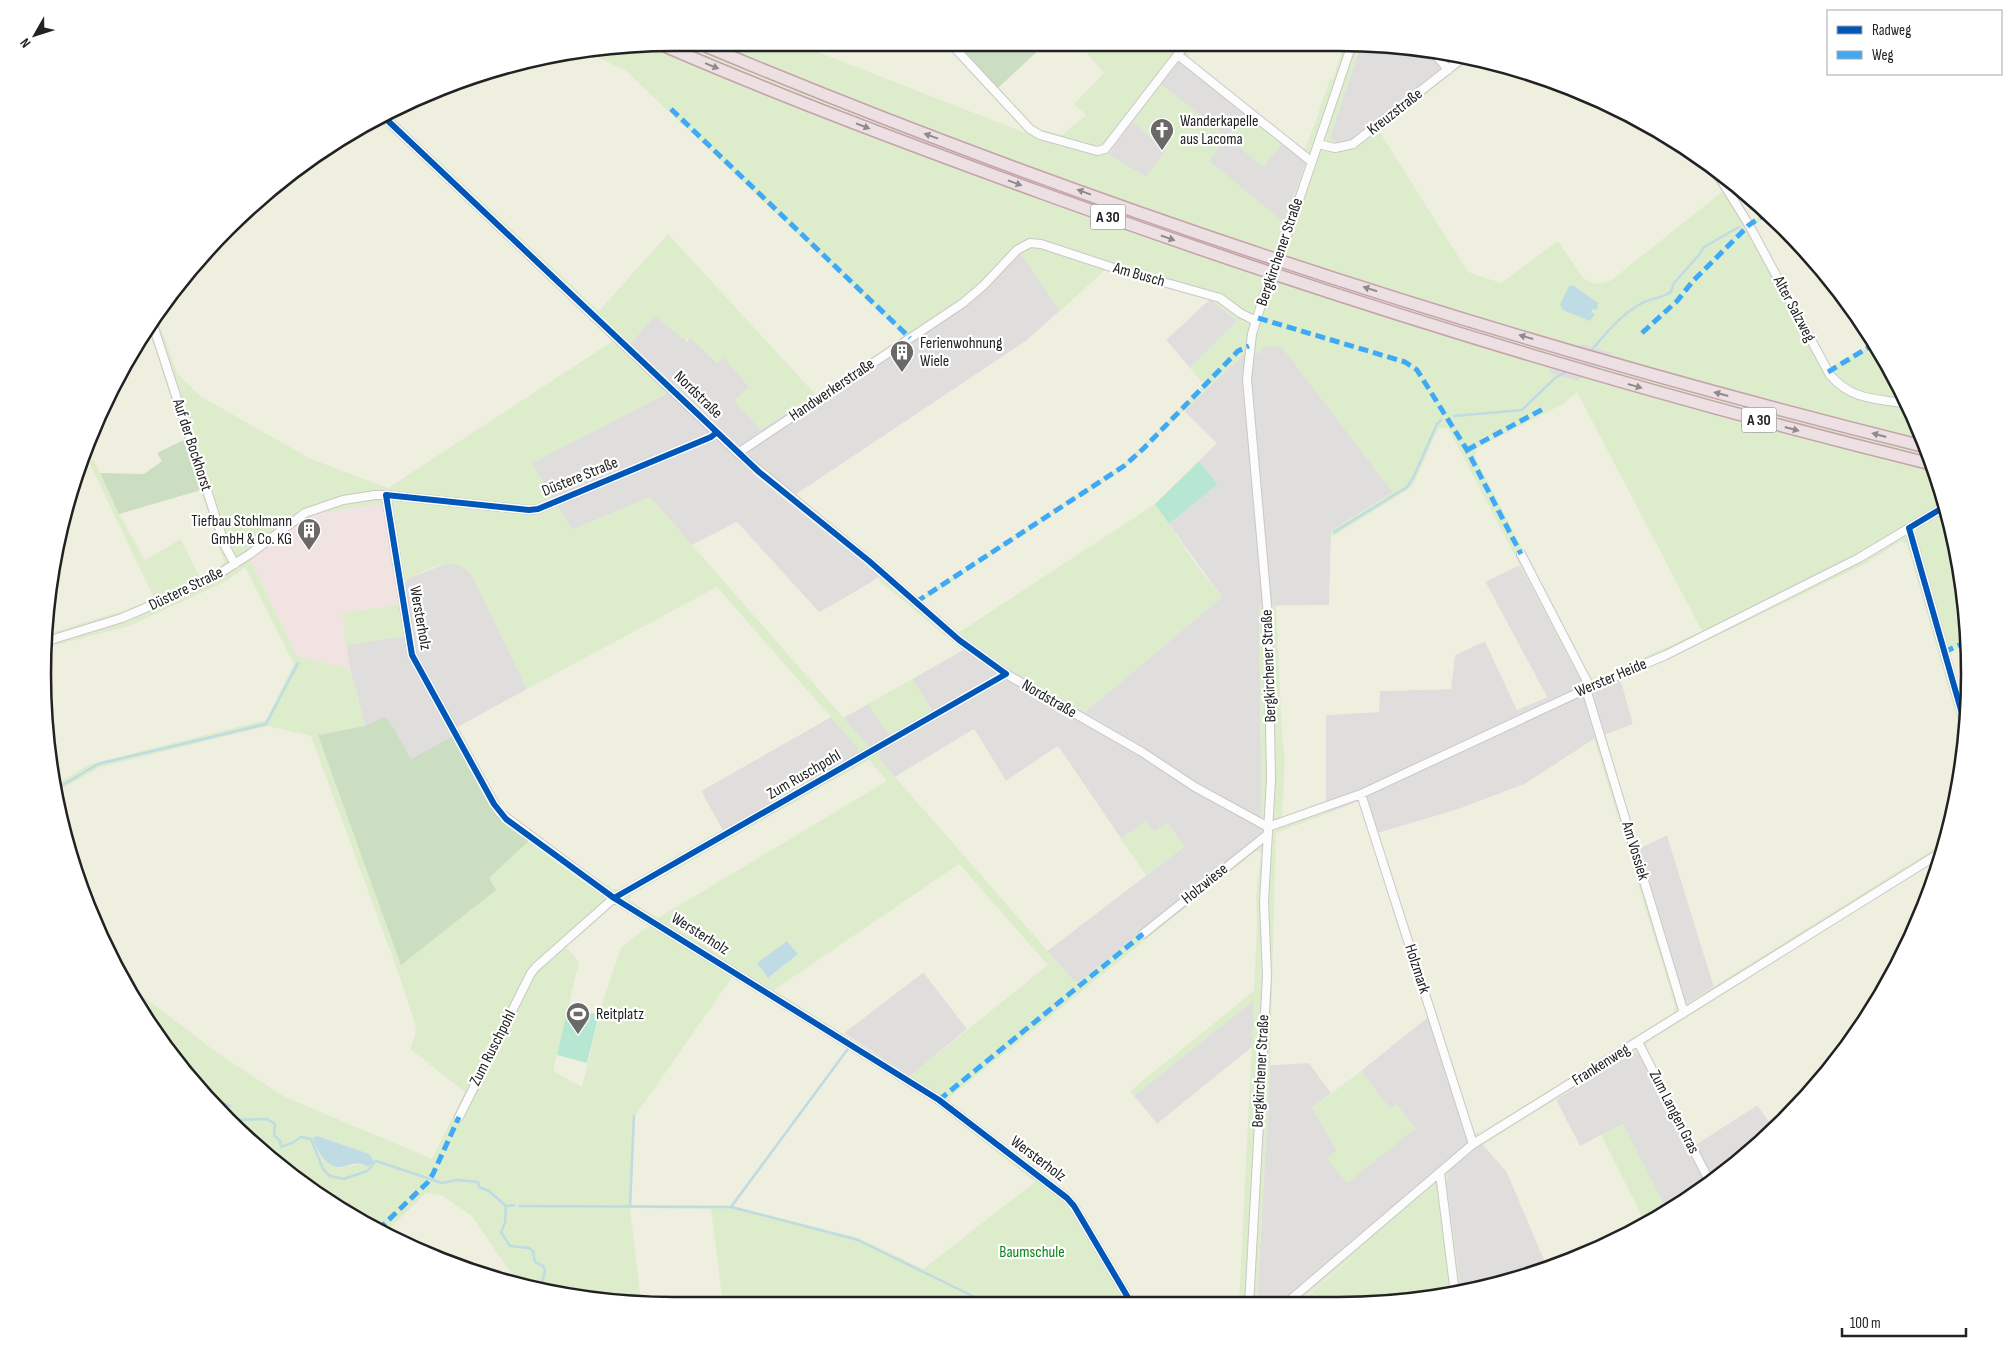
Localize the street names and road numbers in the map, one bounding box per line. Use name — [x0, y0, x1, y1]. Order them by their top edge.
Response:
street label: Kreuzstraße — [1364, 85, 1426, 139]
street label: Bergkirchener Straße — [1253, 195, 1307, 309]
road number: A 30 — [1090, 204, 1126, 230]
street label: Am Busch — [1110, 258, 1167, 291]
street label: Alter Salzweg — [1768, 272, 1819, 345]
street label: Handwerkerstraße — [786, 355, 878, 425]
street label: Nordstraße — [670, 367, 726, 423]
street label: Auf der Bockhorst — [168, 396, 216, 494]
road number: A 30 — [1742, 408, 1776, 432]
street label: Düstere Straße — [539, 453, 621, 501]
street label: Düstere Straße — [146, 563, 226, 615]
street label: Wersterholz — [405, 585, 435, 652]
street label: Bergkirchener Straße — [1258, 609, 1280, 723]
street label: Werster Heide — [1572, 654, 1650, 702]
street label: Nordstraße — [1018, 676, 1080, 722]
street label: Zum Ruschpohl — [764, 746, 844, 804]
street label: Am Vossiek — [1617, 819, 1653, 883]
street label: Holzwiese — [1178, 860, 1232, 908]
street label: Wersterholz — [668, 909, 733, 959]
street label: Holzmark — [1400, 942, 1434, 996]
street label: Zum Ruschpohl — [466, 1007, 520, 1089]
street label: Bergkirchener Straße — [1249, 1014, 1273, 1128]
street label: Frankenweg — [1569, 1040, 1633, 1090]
street label: Zum Langen Gras — [1645, 1067, 1703, 1157]
street label: Wersterholz — [1006, 1132, 1070, 1186]

